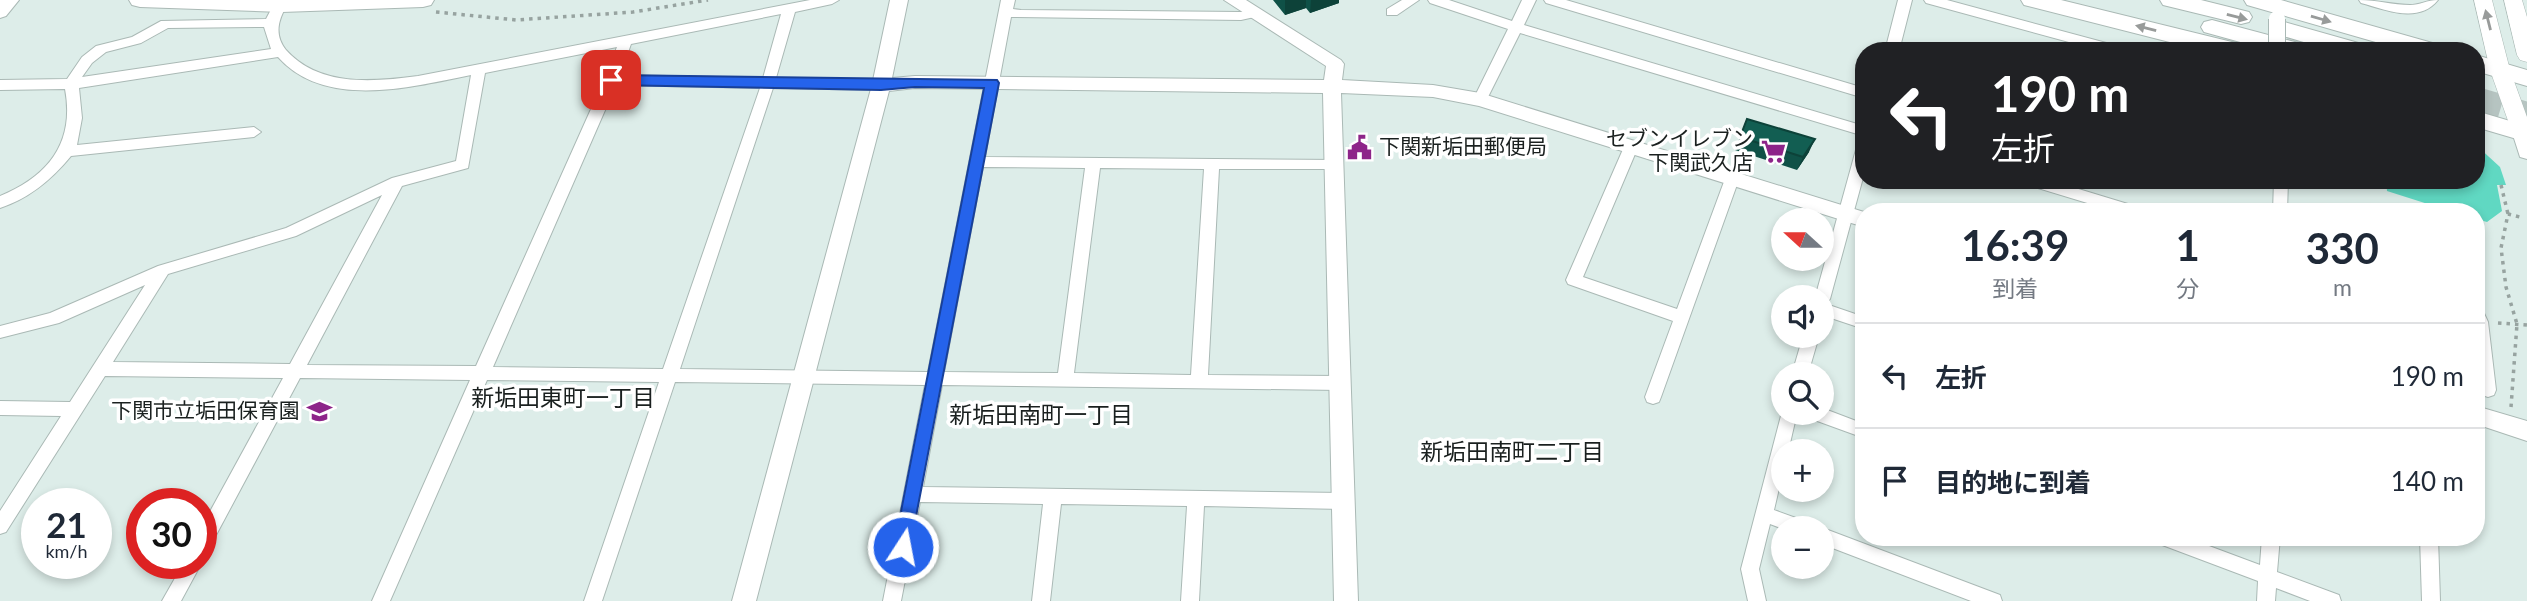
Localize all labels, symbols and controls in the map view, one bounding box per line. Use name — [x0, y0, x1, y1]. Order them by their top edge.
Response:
one-way arrow — [2482, 9, 2493, 31]
one-way arrow — [2226, 12, 2248, 23]
one-way arrow — [2310, 14, 2331, 24]
one-way arrow — [2135, 22, 2157, 33]
pin — [581, 50, 641, 110]
icon: arrive — [592, 61, 630, 99]
text: 190 m — [1991, 64, 2129, 122]
icon: left — [1876, 70, 1967, 161]
place label: セブンイレブン 下関武久店 — [1606, 125, 1753, 174]
text: 左折 — [1991, 128, 2055, 167]
public building icon: 下関新垢田郵便局 — [1345, 133, 1373, 161]
place label: 下関新垢田郵便局 — [1379, 133, 1547, 158]
supermarket icon: セブンイレブン 下関武久店 — [1759, 137, 1787, 165]
north arrow — [1771, 208, 1834, 271]
map controls — [1771, 208, 1834, 579]
text: 16:39 — [1961, 220, 2069, 270]
text: 1 — [2175, 220, 2200, 270]
text: 330 — [2306, 223, 2379, 273]
text: m — [2333, 273, 2352, 301]
text: 到着 — [1992, 274, 2038, 302]
text: 分 — [2176, 274, 2199, 302]
button: sound — [1771, 285, 1834, 348]
icon: left — [1876, 357, 1914, 395]
text: 190 m — [2391, 360, 2464, 392]
text: 左折 — [1935, 361, 1987, 393]
button: search — [1771, 362, 1834, 425]
district label: 新垢田東町一丁目 — [471, 383, 655, 411]
place label: 下関市立垢田保育園 — [111, 397, 300, 422]
school or university icon: 下関市立垢田保育園 — [306, 397, 334, 425]
district label: 新垢田南町一丁目 — [949, 400, 1133, 428]
district label: 新垢田南町二丁目 — [1420, 437, 1604, 465]
button: + — [1771, 439, 1834, 502]
icon: arrive — [1876, 462, 1914, 500]
text: 140 m — [2391, 465, 2464, 497]
text: 目的地に到着 — [1935, 466, 2091, 498]
speed limit sign: 30 — [126, 488, 217, 579]
text: 21 — [46, 503, 87, 545]
position arrow — [866, 510, 940, 584]
button: − — [1771, 516, 1834, 579]
text: km/h — [45, 540, 88, 562]

